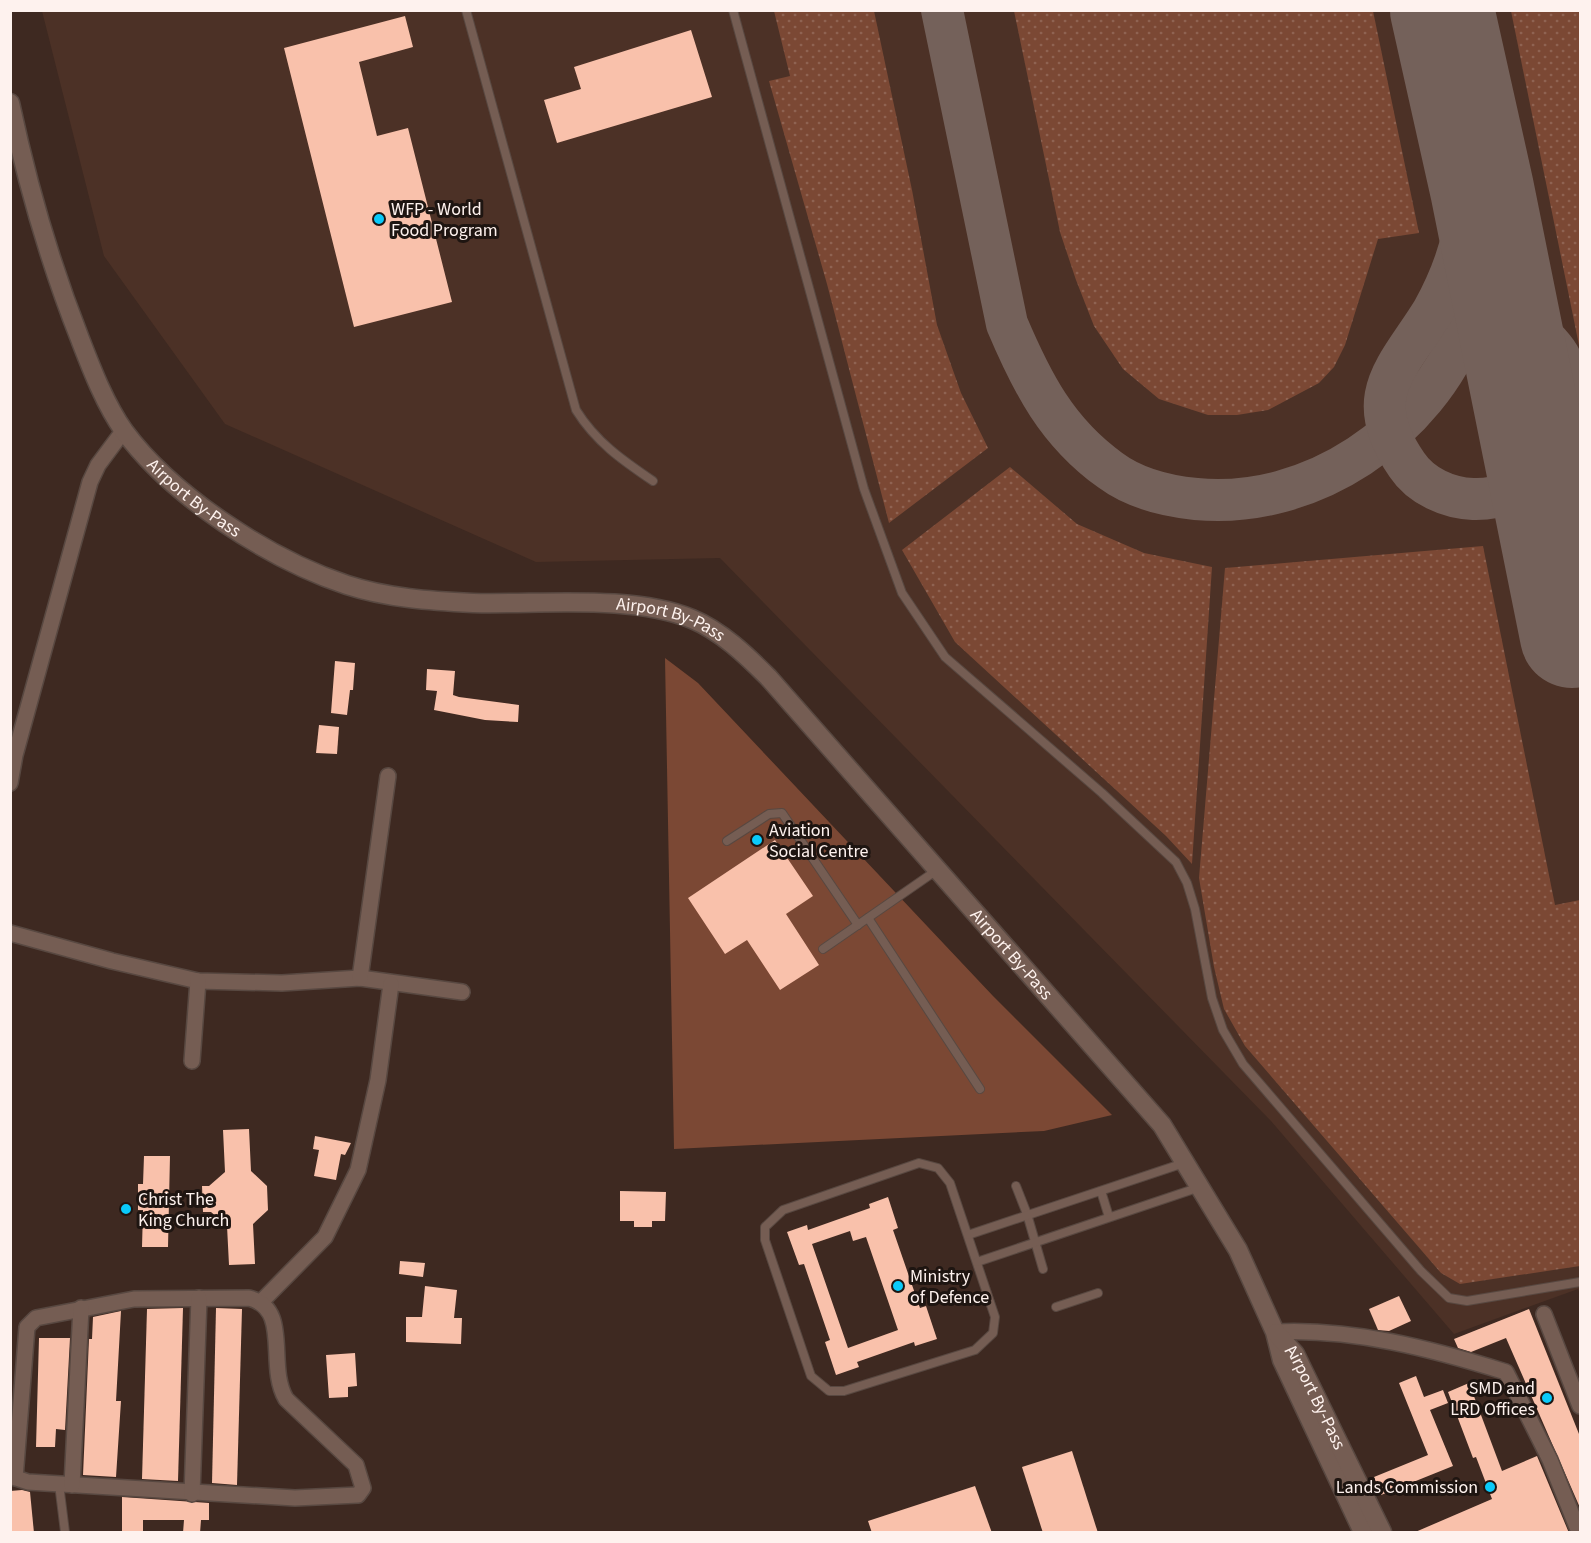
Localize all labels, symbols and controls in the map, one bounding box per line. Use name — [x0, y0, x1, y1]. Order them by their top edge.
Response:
place label: WFP - World Food Program — [391, 197, 498, 243]
marker: WFP - World Food Program — [372, 212, 386, 226]
street label: Airport By-Pass — [141, 453, 246, 544]
street label: Airport By-Pass — [615, 592, 730, 648]
place label: Aviation Social Centre — [769, 818, 868, 864]
marker: Aviation Social Centre — [750, 833, 764, 847]
street label: Airport By-Pass — [964, 903, 1058, 1006]
place label: Christ The King Church — [138, 1187, 229, 1233]
marker: Christ The King Church — [119, 1202, 133, 1216]
place label: Ministry of Defence — [910, 1264, 989, 1310]
marker: Ministry of Defence — [891, 1279, 905, 1293]
street label: Airport By-Pass — [1279, 1339, 1352, 1454]
place label: SMD and LRD Offices — [1450, 1376, 1535, 1422]
marker: SMD and LRD Offices — [1540, 1391, 1554, 1405]
place label: Lands Commission — [1336, 1475, 1478, 1500]
marker: Lands Commission — [1483, 1480, 1497, 1494]

